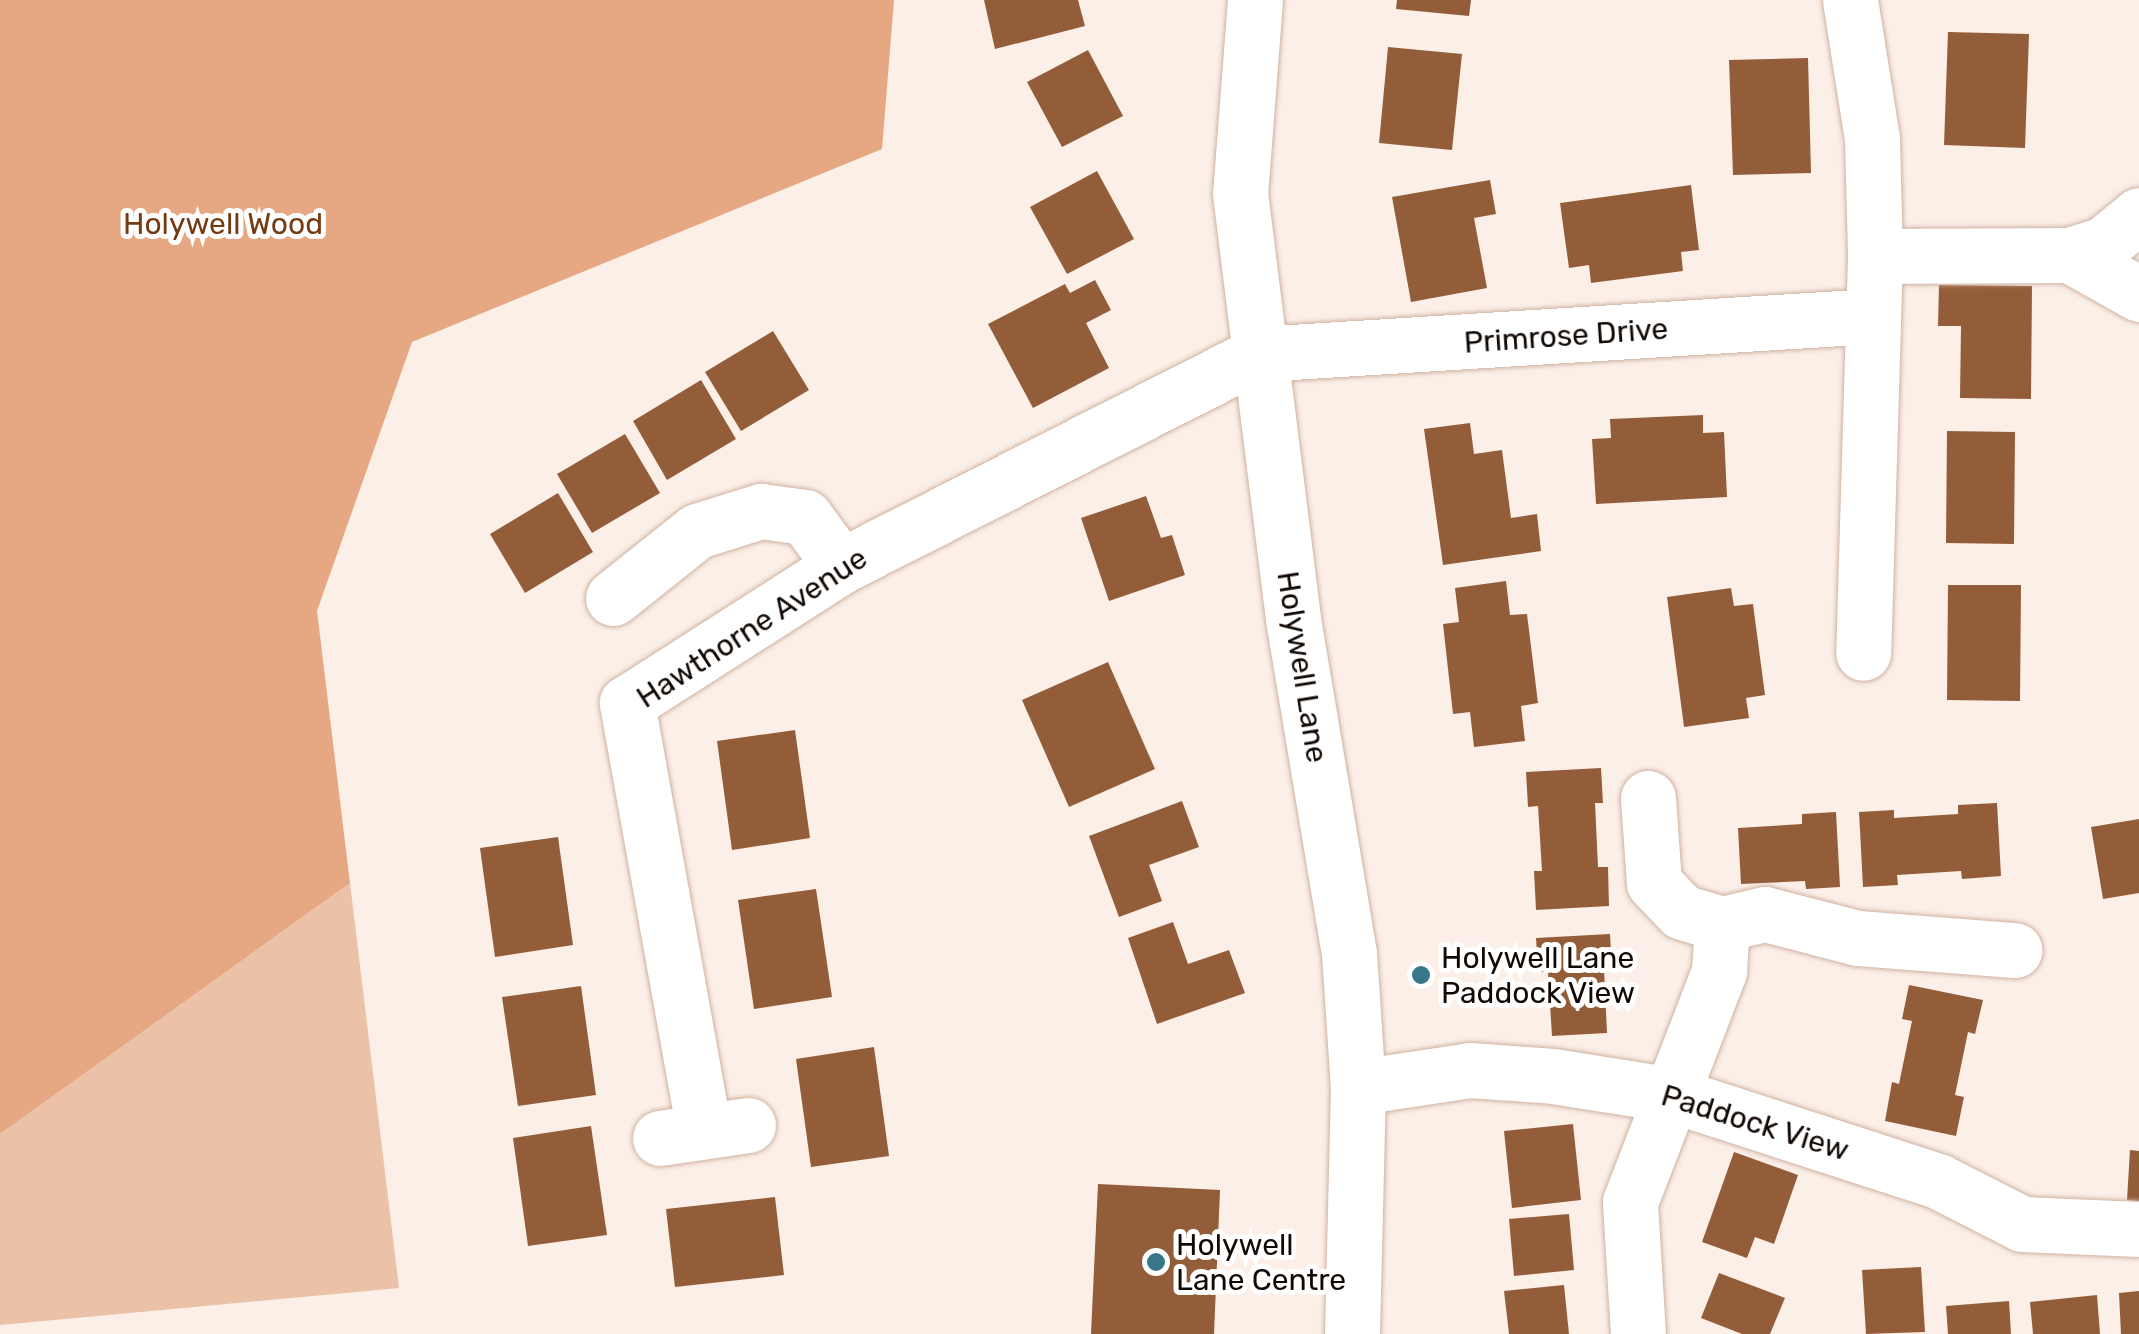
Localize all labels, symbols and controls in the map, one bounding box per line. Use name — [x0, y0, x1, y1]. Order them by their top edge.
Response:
park label: Holywell Wood — [123, 206, 323, 242]
street label: Primrose Drive — [1463, 311, 1669, 361]
street label: Hawthorne Avenue — [630, 540, 874, 716]
street label: Holywell Lane — [1269, 569, 1335, 765]
place label: Holywell Lane Paddock View — [1441, 940, 1636, 1010]
marker: Holywell Lane Paddock View — [1410, 964, 1432, 986]
street label: Paddock View — [1656, 1077, 1854, 1169]
place label: Holywell Lane Centre — [1176, 1227, 1346, 1298]
marker: Holywell Lane Centre — [1145, 1251, 1167, 1273]

